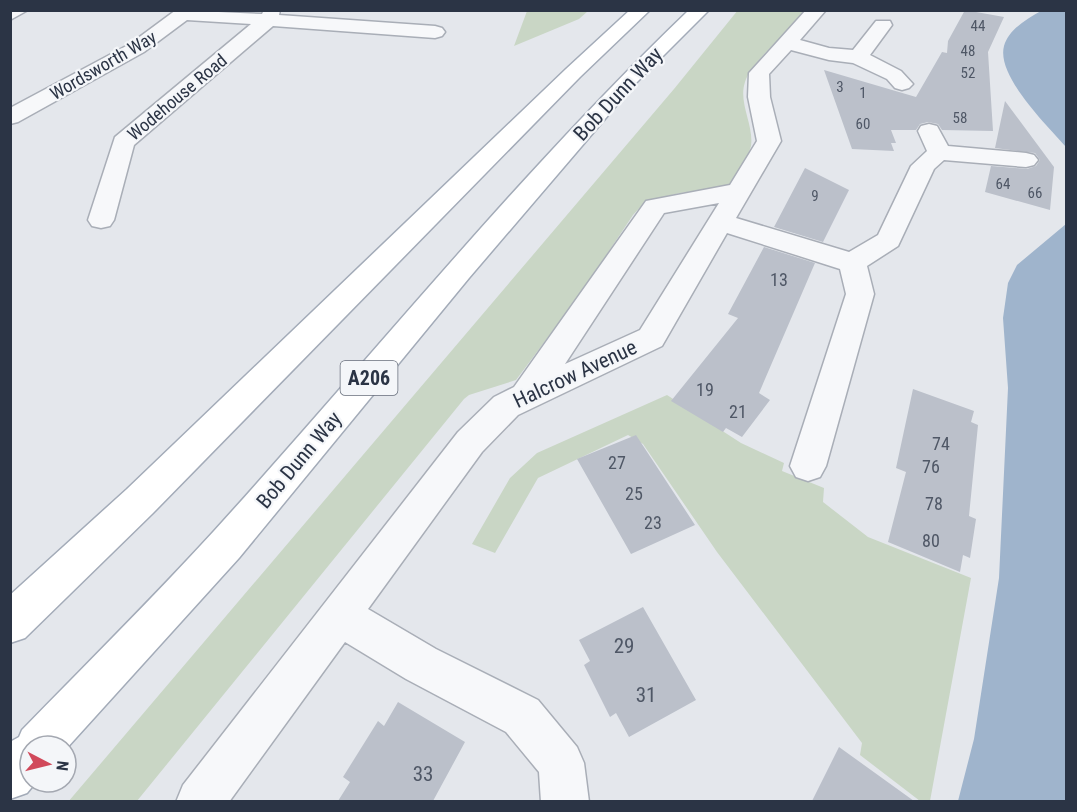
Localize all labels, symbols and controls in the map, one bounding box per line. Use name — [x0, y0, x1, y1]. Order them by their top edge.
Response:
house number: 44 — [971, 17, 985, 35]
street label: Wordsworth Way — [46, 26, 160, 104]
street label: Bob Dunn Way — [569, 42, 667, 146]
house number: 48 — [961, 42, 975, 60]
street label: Wodehouse Road — [123, 49, 231, 145]
house number: 52 — [961, 64, 975, 82]
house number: 3 — [836, 78, 844, 96]
house number: 1 — [859, 84, 867, 102]
house number: 58 — [953, 109, 967, 127]
house number: 60 — [856, 115, 870, 133]
house number: 64 — [996, 175, 1010, 193]
house number: 66 — [1028, 184, 1042, 202]
house number: 9 — [811, 187, 819, 205]
house number: 13 — [770, 269, 788, 290]
street label: Halcrow Avenue — [510, 335, 641, 413]
road number: A206 — [340, 361, 398, 395]
house number: 19 — [696, 379, 714, 400]
house number: 21 — [729, 401, 747, 422]
street label: Bob Dunn Way — [252, 407, 347, 513]
house number: 74 — [932, 433, 950, 454]
house number: 27 — [608, 452, 626, 473]
house number: 76 — [922, 456, 940, 477]
house number: 25 — [625, 483, 643, 504]
house number: 78 — [925, 493, 943, 514]
house number: 23 — [644, 512, 662, 533]
house number: 80 — [922, 530, 940, 551]
house number: 29 — [614, 634, 634, 658]
house number: 31 — [636, 683, 656, 707]
north arrow — [18, 734, 78, 794]
text: N — [52, 760, 72, 772]
house number: 33 — [413, 762, 433, 786]

